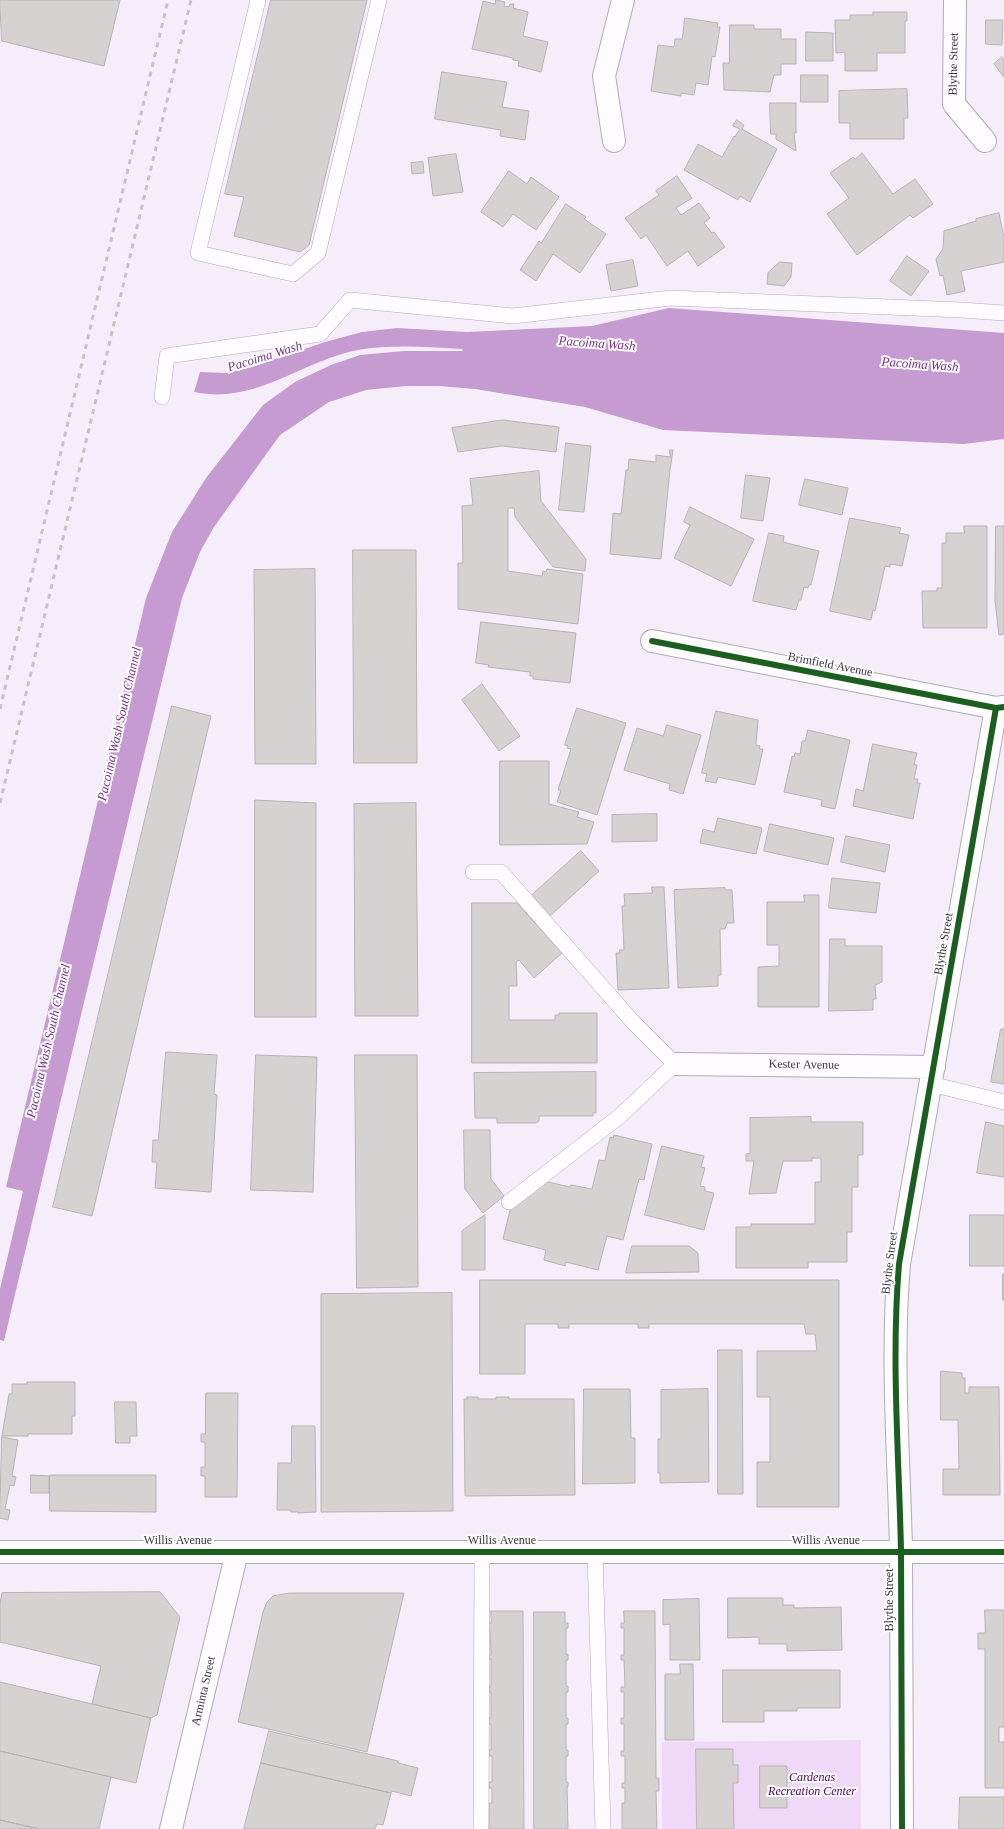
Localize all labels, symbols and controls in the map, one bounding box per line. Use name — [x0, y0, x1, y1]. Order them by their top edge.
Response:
street label: Blythe Street — [946, 32, 962, 96]
water label: Pacoima Wash — [558, 334, 636, 354]
water label: Pacoima Wash — [226, 338, 304, 376]
water label: Pacoima Wash — [881, 355, 959, 375]
water label: Pacoima Wash South Channel — [95, 646, 145, 802]
street label: Brimfield Avenue — [786, 650, 874, 680]
street label: Blythe Street — [931, 912, 957, 976]
water label: Pacoima Wash South Channel — [24, 963, 74, 1119]
street label: Kester Avenue — [769, 1057, 839, 1073]
street label: Blythe Street — [879, 1231, 901, 1295]
street label: Willis Avenue — [144, 1534, 212, 1548]
street label: Willis Avenue — [468, 1534, 536, 1548]
street label: Willis Avenue — [792, 1534, 860, 1548]
street label: Blythe Street — [883, 1569, 897, 1631]
street label: Arminta Street — [189, 1655, 219, 1727]
park label: Cardenas Recreation Center — [768, 1771, 856, 1799]

